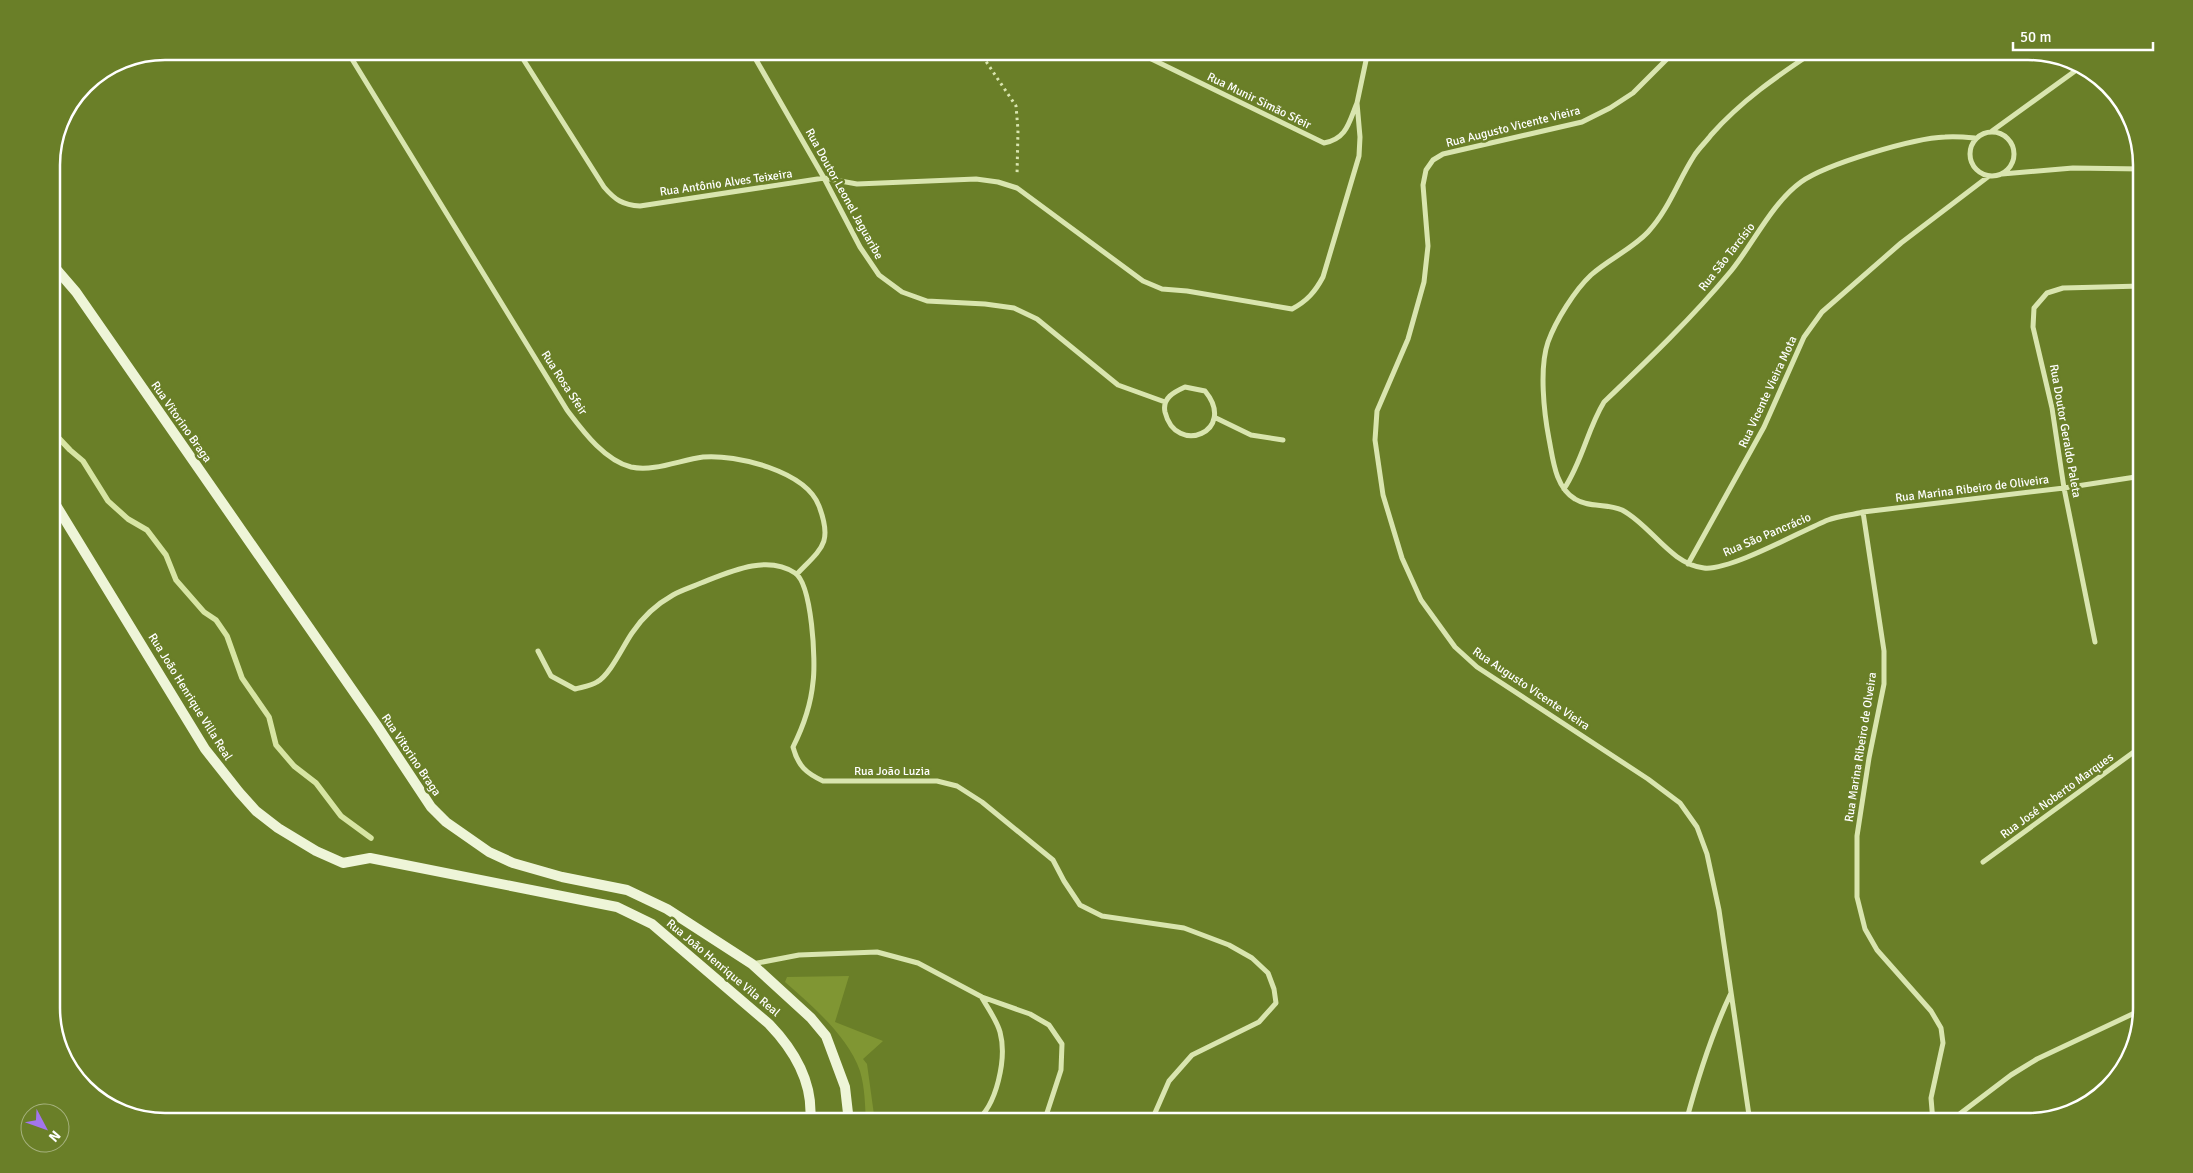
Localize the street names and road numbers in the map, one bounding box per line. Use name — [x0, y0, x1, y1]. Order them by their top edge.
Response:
street label: Rua Munir Simão Sfeir — [1204, 69, 1314, 133]
street label: Rua Augusto Vicente Vieira — [1444, 103, 1582, 151]
street label: Rua Doutor Leonel Jaguaribe — [802, 126, 886, 262]
street label: Rua Antônio Alves Teixeira — [659, 166, 793, 200]
street label: Rua São Tarcísio — [1696, 220, 1758, 294]
street label: Rua Vicente Vieira Mota — [1735, 334, 1801, 450]
street label: Rua Rosa Sfeir — [538, 348, 591, 418]
street label: Rua Doutor Geraldo Paleta — [2046, 363, 2084, 499]
street label: Rua Vitorino Braga — [147, 378, 215, 466]
street label: Rua Marina Ribeiro de Oliveira — [1894, 472, 2050, 506]
street label: Rua São Pancrácio — [1721, 510, 1813, 560]
street label: Rua João Henrique Villa Real — [145, 631, 236, 764]
street label: Rua Augusto Vicente Vieira — [1470, 644, 1592, 734]
street label: Rua Marina Ribeiro de Olveira — [1842, 671, 1880, 823]
street label: Rua Vitorino Braga — [378, 711, 444, 799]
street label: Rua José Noberto Marques — [1997, 750, 2117, 842]
street label: Rua João Luzia — [854, 764, 930, 779]
street label: Rua João Henrique Vila Real — [663, 916, 783, 1020]

